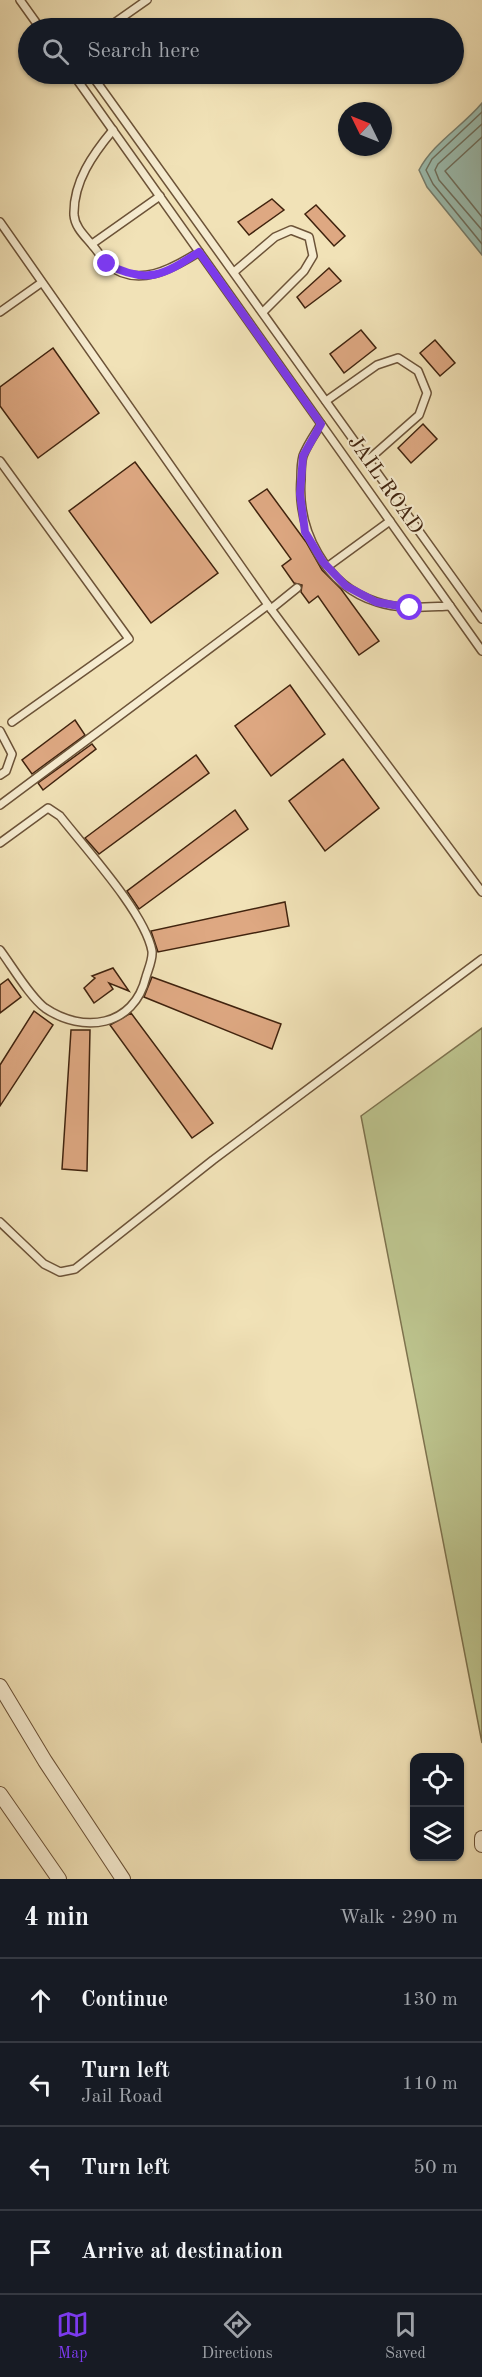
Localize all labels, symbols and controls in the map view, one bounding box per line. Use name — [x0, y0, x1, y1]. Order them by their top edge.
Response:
search box — [18, 18, 464, 84]
icon: search — [39, 35, 72, 68]
text: Search here — [87, 40, 200, 62]
north arrow — [338, 102, 392, 156]
route end — [93, 250, 119, 276]
street label: JAIL ROAD — [343, 432, 427, 538]
route start — [396, 594, 422, 620]
map controls — [410, 1753, 464, 1861]
button: locate — [410, 1753, 464, 1807]
button: layers — [410, 1807, 464, 1861]
text: 4 min — [24, 1905, 89, 1931]
text: Walk · 290 m — [339, 1908, 458, 1928]
icon: ahead — [24, 1984, 57, 2017]
text: Continue — [81, 1989, 168, 2011]
text: 130 m — [402, 1990, 458, 2010]
text: Turn left — [81, 2060, 170, 2082]
icon: left — [24, 2068, 57, 2101]
text: 110 m — [402, 2074, 458, 2094]
text: Jail Road — [81, 2087, 163, 2107]
icon: left — [24, 2152, 57, 2185]
text: Turn left — [81, 2157, 170, 2179]
text: 50 m — [413, 2158, 458, 2178]
icon: arrive — [24, 2236, 57, 2269]
text: Arrive at destination — [81, 2241, 283, 2263]
tab: Map — [56, 2308, 89, 2364]
tab: Directions — [202, 2308, 273, 2364]
tab: Saved — [385, 2308, 426, 2364]

